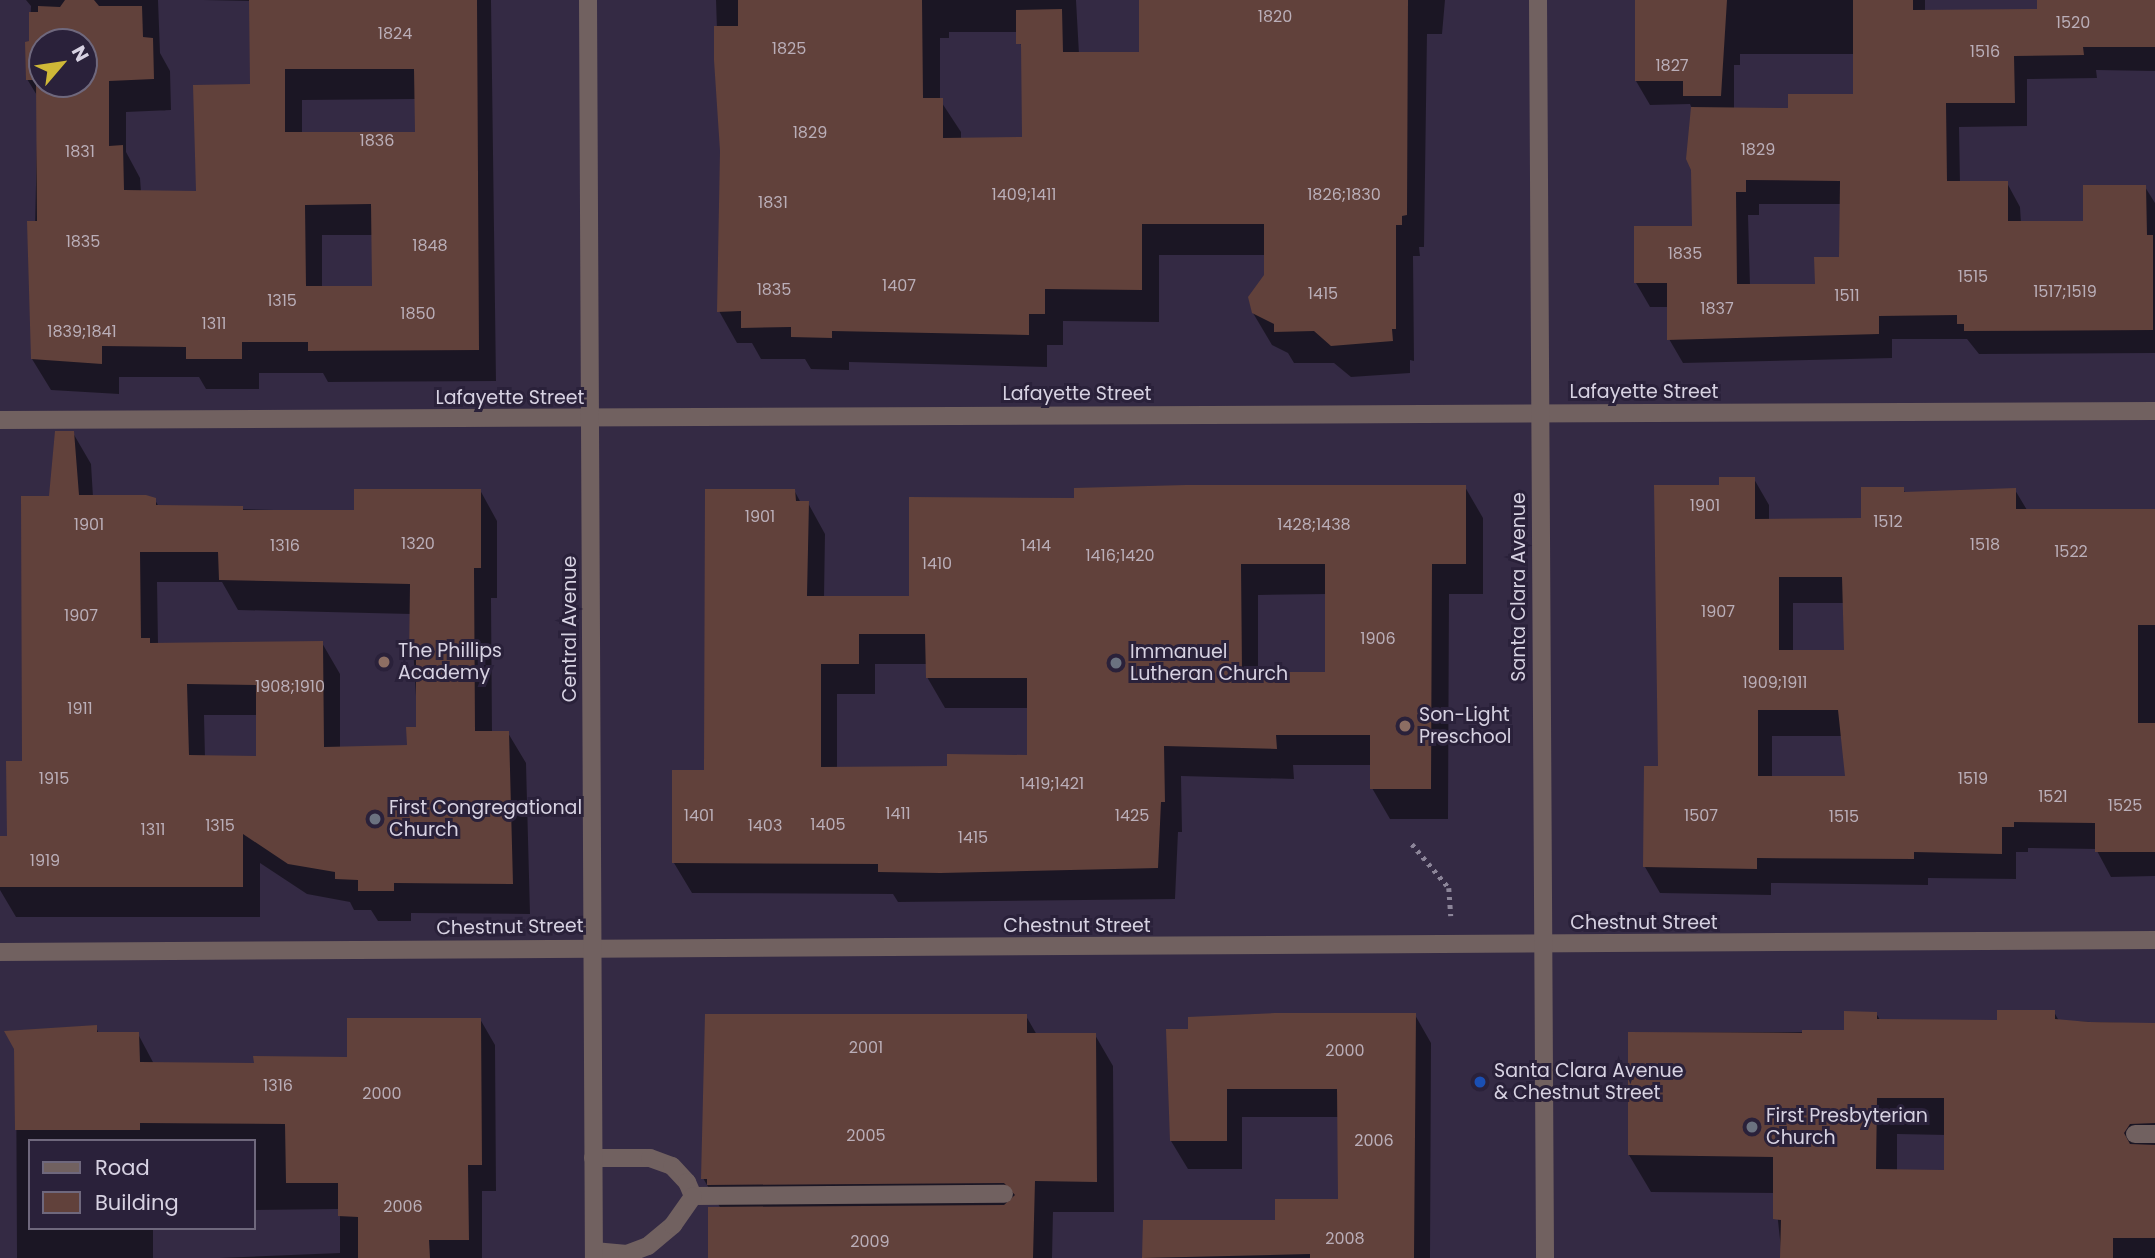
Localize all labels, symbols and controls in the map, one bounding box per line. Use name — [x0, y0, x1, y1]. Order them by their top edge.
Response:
house number: 1820 — [1258, 7, 1292, 27]
house number: 1520 — [2056, 13, 2090, 33]
house number: 1824 — [378, 24, 412, 44]
north arrow — [28, 28, 98, 98]
house number: 1825 — [772, 39, 806, 59]
text: N — [65, 41, 95, 66]
house number: 1516 — [1970, 42, 2000, 62]
house number: 1827 — [1655, 56, 1689, 76]
house number: 1829 — [793, 123, 827, 143]
house number: 1836 — [360, 131, 394, 151]
house number: 1829 — [1741, 140, 1775, 160]
house number: 1831 — [65, 142, 95, 162]
house number: 1409;1411 — [992, 185, 1056, 205]
house number: 1826;1830 — [1307, 185, 1381, 205]
house number: 1831 — [758, 193, 788, 213]
house number: 1835 — [66, 232, 100, 252]
house number: 1848 — [412, 236, 448, 256]
house number: 1835 — [1668, 244, 1702, 264]
house number: 1515 — [1958, 267, 1988, 287]
house number: 1407 — [882, 276, 916, 296]
house number: 1835 — [757, 280, 791, 300]
house number: 1517;1519 — [2033, 282, 2097, 302]
house number: 1415 — [1308, 284, 1338, 304]
house number: 1511 — [1834, 286, 1860, 306]
house number: 1315 — [267, 291, 297, 311]
house number: 1837 — [1700, 299, 1734, 319]
house number: 1850 — [400, 304, 436, 324]
house number: 1311 — [202, 314, 226, 334]
house number: 1839;1841 — [47, 322, 117, 342]
street label: Lafayette Street — [1570, 381, 1718, 403]
street label: Lafayette Street — [1003, 383, 1151, 405]
street label: Lafayette Street — [436, 387, 584, 409]
street label: Santa Clara Avenue — [1508, 492, 1530, 682]
house number: 1901 — [1690, 496, 1720, 516]
house number: 1901 — [745, 507, 775, 527]
house number: 1512 — [1873, 512, 1903, 532]
house number: 1901 — [74, 515, 104, 535]
house number: 1428;1438 — [1277, 515, 1351, 535]
house number: 1320 — [401, 534, 435, 554]
house number: 1518 — [1970, 535, 2000, 555]
house number: 1316 — [270, 536, 300, 556]
house number: 1414 — [1021, 536, 1051, 556]
house number: 1522 — [2054, 542, 2088, 562]
house number: 1416;1420 — [1085, 546, 1155, 566]
house number: 1410 — [922, 554, 952, 574]
street label: Central Avenue — [559, 556, 581, 702]
house number: 1907 — [1701, 602, 1735, 622]
house number: 1907 — [64, 606, 98, 626]
house number: 1906 — [1360, 629, 1396, 649]
place label: The Phillips Academy — [398, 640, 502, 684]
place label: Immanuel Lutheran Church — [1130, 641, 1288, 685]
marker: The Phillips Academy — [376, 654, 392, 670]
marker: Immanuel Lutheran Church — [1108, 655, 1124, 671]
house number: 1909;1911 — [1743, 673, 1807, 693]
house number: 1908;1910 — [255, 677, 325, 697]
house number: 1911 — [67, 699, 93, 719]
place label: Son-Light Preschool — [1419, 704, 1511, 748]
marker: Son-Light Preschool — [1397, 718, 1413, 734]
house number: 1915 — [39, 769, 69, 789]
house number: 1519 — [1958, 769, 1988, 789]
house number: 1419;1421 — [1020, 774, 1084, 794]
house number: 1521 — [2038, 787, 2068, 807]
house number: 1525 — [2108, 796, 2142, 816]
place label: First Congregational Church — [389, 797, 582, 841]
house number: 1411 — [885, 804, 911, 824]
house number: 1401 — [684, 806, 714, 826]
house number: 1425 — [1115, 806, 1149, 826]
house number: 1507 — [1684, 806, 1718, 826]
house number: 1515 — [1829, 807, 1859, 827]
marker: First Congregational Church — [367, 811, 383, 827]
house number: 1405 — [810, 815, 846, 835]
house number: 1315 — [205, 816, 235, 836]
house number: 1403 — [748, 816, 782, 836]
house number: 1311 — [141, 820, 165, 840]
house number: 1415 — [958, 828, 988, 848]
house number: 1919 — [30, 851, 60, 871]
street label: Chestnut Street — [1570, 912, 1718, 934]
street label: Chestnut Street — [436, 914, 584, 940]
street label: Chestnut Street — [1003, 915, 1151, 937]
house number: 2001 — [849, 1038, 883, 1058]
house number: 2000 — [1325, 1041, 1365, 1061]
place label: Santa Clara Avenue & Chestnut Street — [1494, 1060, 1684, 1104]
marker: Santa Clara Avenue & Chestnut Street — [1472, 1074, 1488, 1090]
house number: 1316 — [263, 1076, 293, 1096]
house number: 2000 — [362, 1084, 402, 1104]
place label: First Presbyterian Church — [1766, 1105, 1928, 1149]
marker: First Presbyterian Church — [1744, 1119, 1760, 1135]
house number: 2005 — [846, 1126, 886, 1146]
house number: 2006 — [1354, 1131, 1394, 1151]
legend — [28, 1139, 256, 1230]
text: Road — [95, 1153, 150, 1182]
text: Building — [95, 1188, 179, 1217]
house number: 2006 — [383, 1197, 423, 1217]
house number: 2008 — [1325, 1229, 1365, 1249]
house number: 2009 — [850, 1232, 890, 1252]

